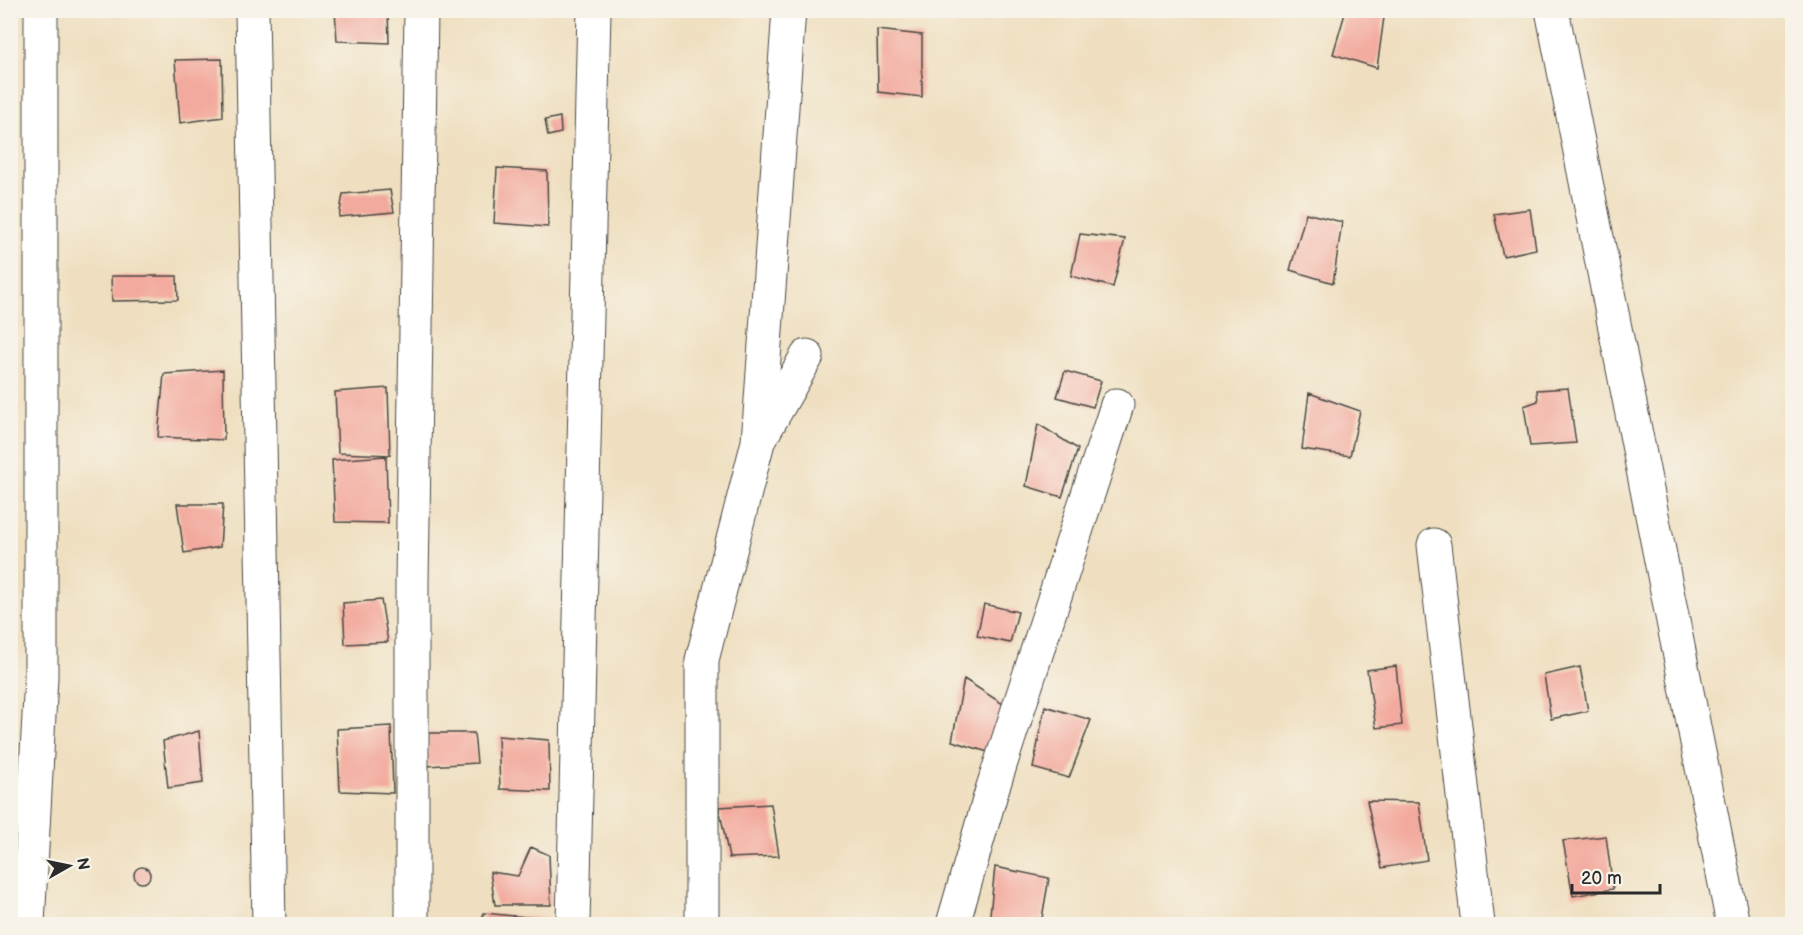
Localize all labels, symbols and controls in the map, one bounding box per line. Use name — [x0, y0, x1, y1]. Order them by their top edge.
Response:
north arrow — [39, 836, 99, 896]
text: N — [72, 856, 93, 871]
scale bar — [1572, 857, 1660, 895]
text: 20 m — [1581, 868, 1622, 889]

